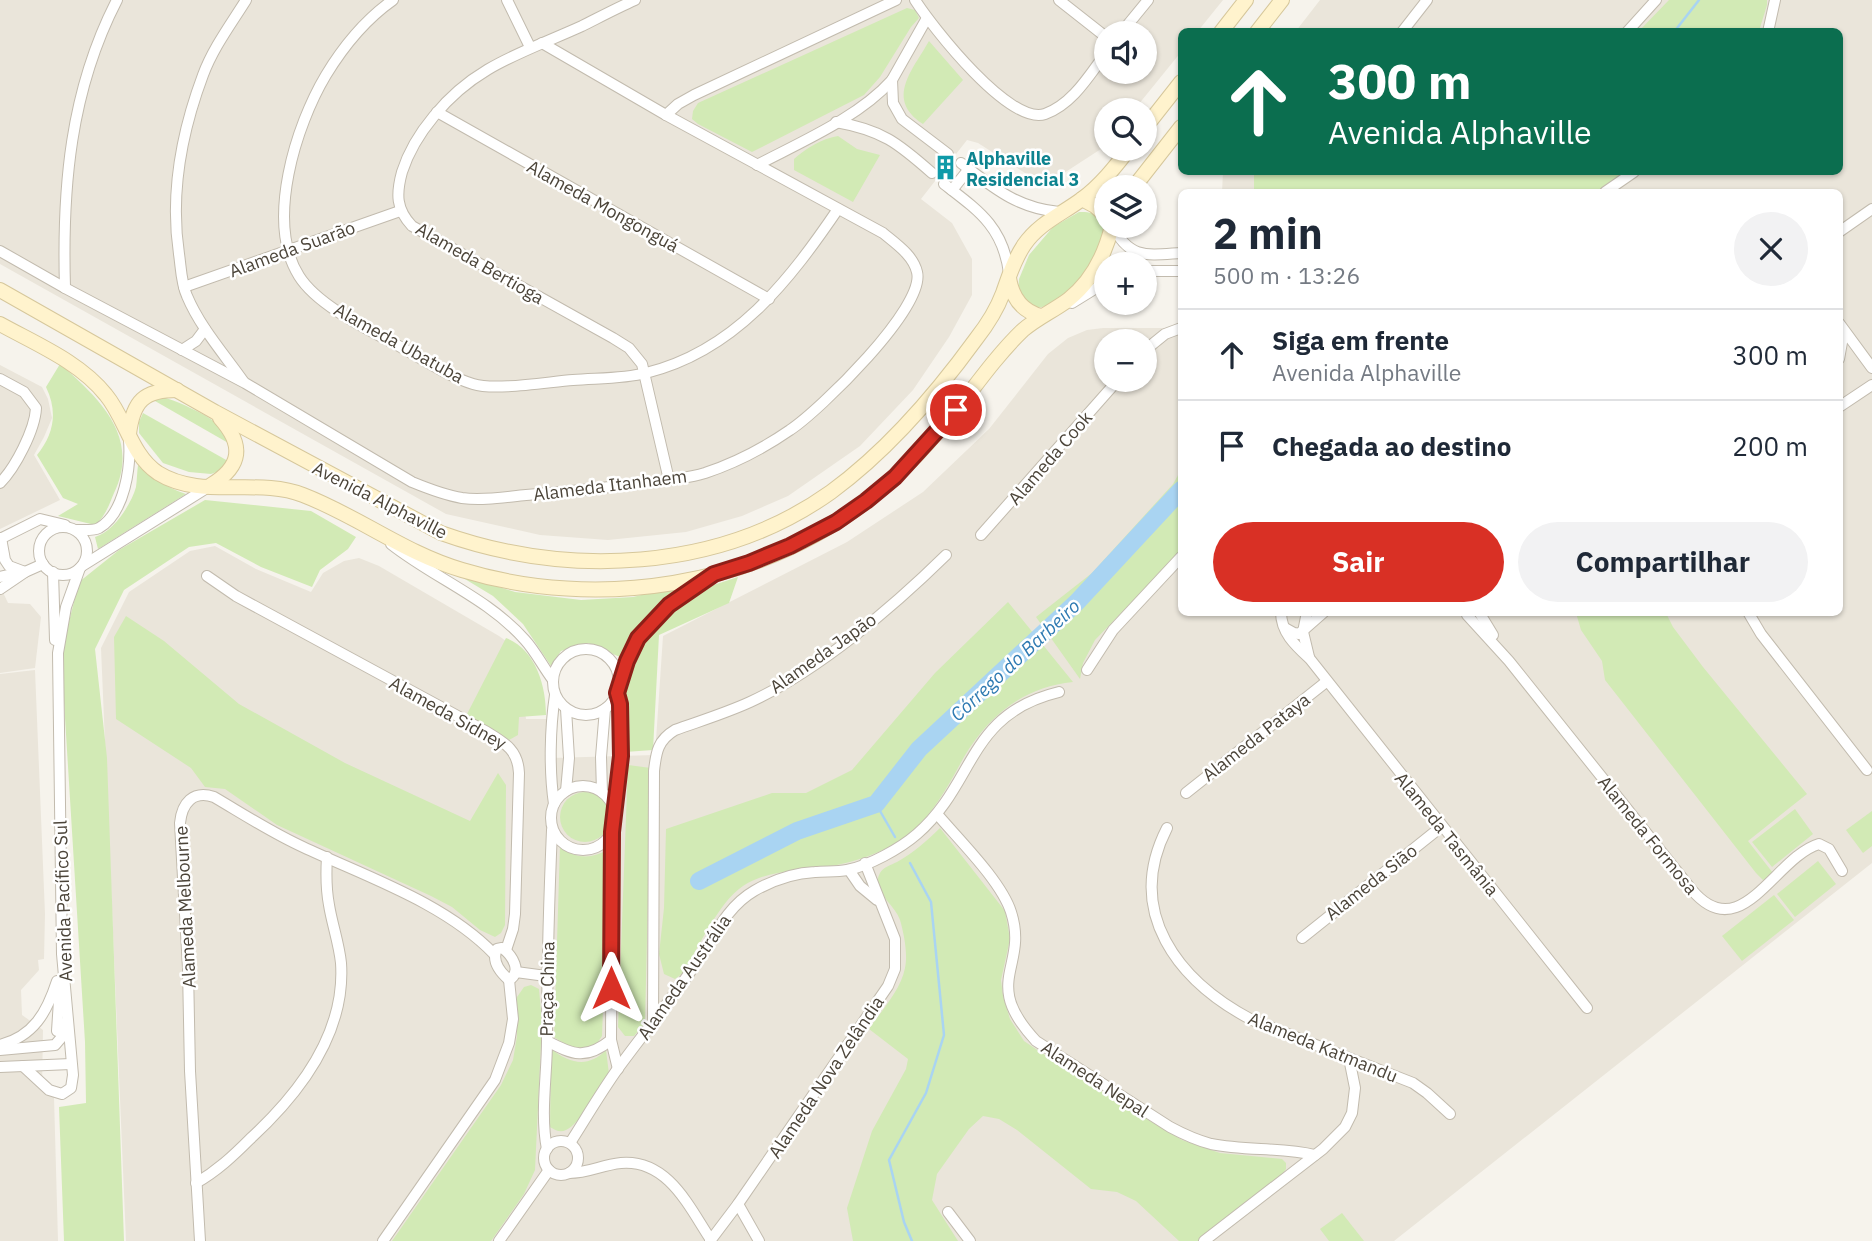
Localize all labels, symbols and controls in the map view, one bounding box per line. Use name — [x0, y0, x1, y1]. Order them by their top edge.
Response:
map controls — [1094, 21, 1157, 392]
button: sound — [1094, 21, 1157, 84]
text: 300 m — [1328, 49, 1472, 112]
icon: ahead — [1213, 56, 1304, 147]
button: search — [1094, 98, 1157, 161]
text: Avenida Alphaville — [1328, 111, 1592, 153]
place label: Alphaville Residencial 3 — [966, 147, 1079, 191]
building icon: Alphaville Residencial 3 — [932, 154, 960, 182]
street label: Alameda Mongonguá — [523, 155, 683, 257]
button: layers — [1094, 175, 1157, 238]
text: 2 min — [1213, 206, 1323, 261]
button: close — [1734, 212, 1808, 286]
street label: Alameda Suarão — [226, 216, 358, 282]
street label: Alameda Bertioga — [412, 217, 549, 309]
button: + — [1094, 252, 1157, 315]
text: 500 m · 13:26 — [1213, 260, 1360, 290]
street label: Alameda Ubatuba — [330, 298, 468, 388]
text: Siga em frente — [1272, 323, 1449, 357]
button: − — [1094, 329, 1157, 392]
icon: ahead — [1213, 336, 1251, 374]
text: 300 m — [1732, 338, 1808, 372]
text: Avenida Alphaville — [1272, 357, 1462, 387]
pin — [926, 380, 986, 440]
icon: arrive — [937, 391, 975, 429]
street label: Alameda Cook — [1003, 406, 1097, 510]
icon: arrive — [1213, 427, 1251, 465]
text: Chegada ao destino — [1272, 429, 1511, 463]
text: 200 m — [1732, 429, 1808, 463]
street label: Avenida Alphaville — [309, 456, 451, 544]
street label: Alameda Itanhaem — [532, 464, 688, 506]
button: Sair — [1213, 522, 1504, 602]
button: Compartilhar — [1518, 522, 1808, 602]
water label: Córrego do Barbeiro — [945, 594, 1085, 726]
street label: Alameda Japão — [765, 608, 881, 698]
street label: Alameda Sidney — [385, 671, 511, 755]
street label: Alameda Pataya — [1198, 688, 1315, 786]
street label: Alameda Tasmânia — [1390, 767, 1504, 901]
street label: Alameda Formosa — [1593, 771, 1703, 899]
street label: Avenida Pacífico Sul — [49, 820, 77, 982]
street label: Alameda Melbourne — [169, 825, 201, 989]
street label: Alameda Sião — [1320, 839, 1422, 925]
street label: Alameda Austrália — [632, 910, 736, 1044]
street label: Praça China — [535, 941, 559, 1037]
position arrow — [574, 951, 648, 1025]
street label: Alameda Nova Zelândia — [763, 991, 889, 1162]
street label: Alameda Katmandu — [1245, 1007, 1401, 1087]
street label: Alameda Nepal — [1037, 1036, 1153, 1122]

